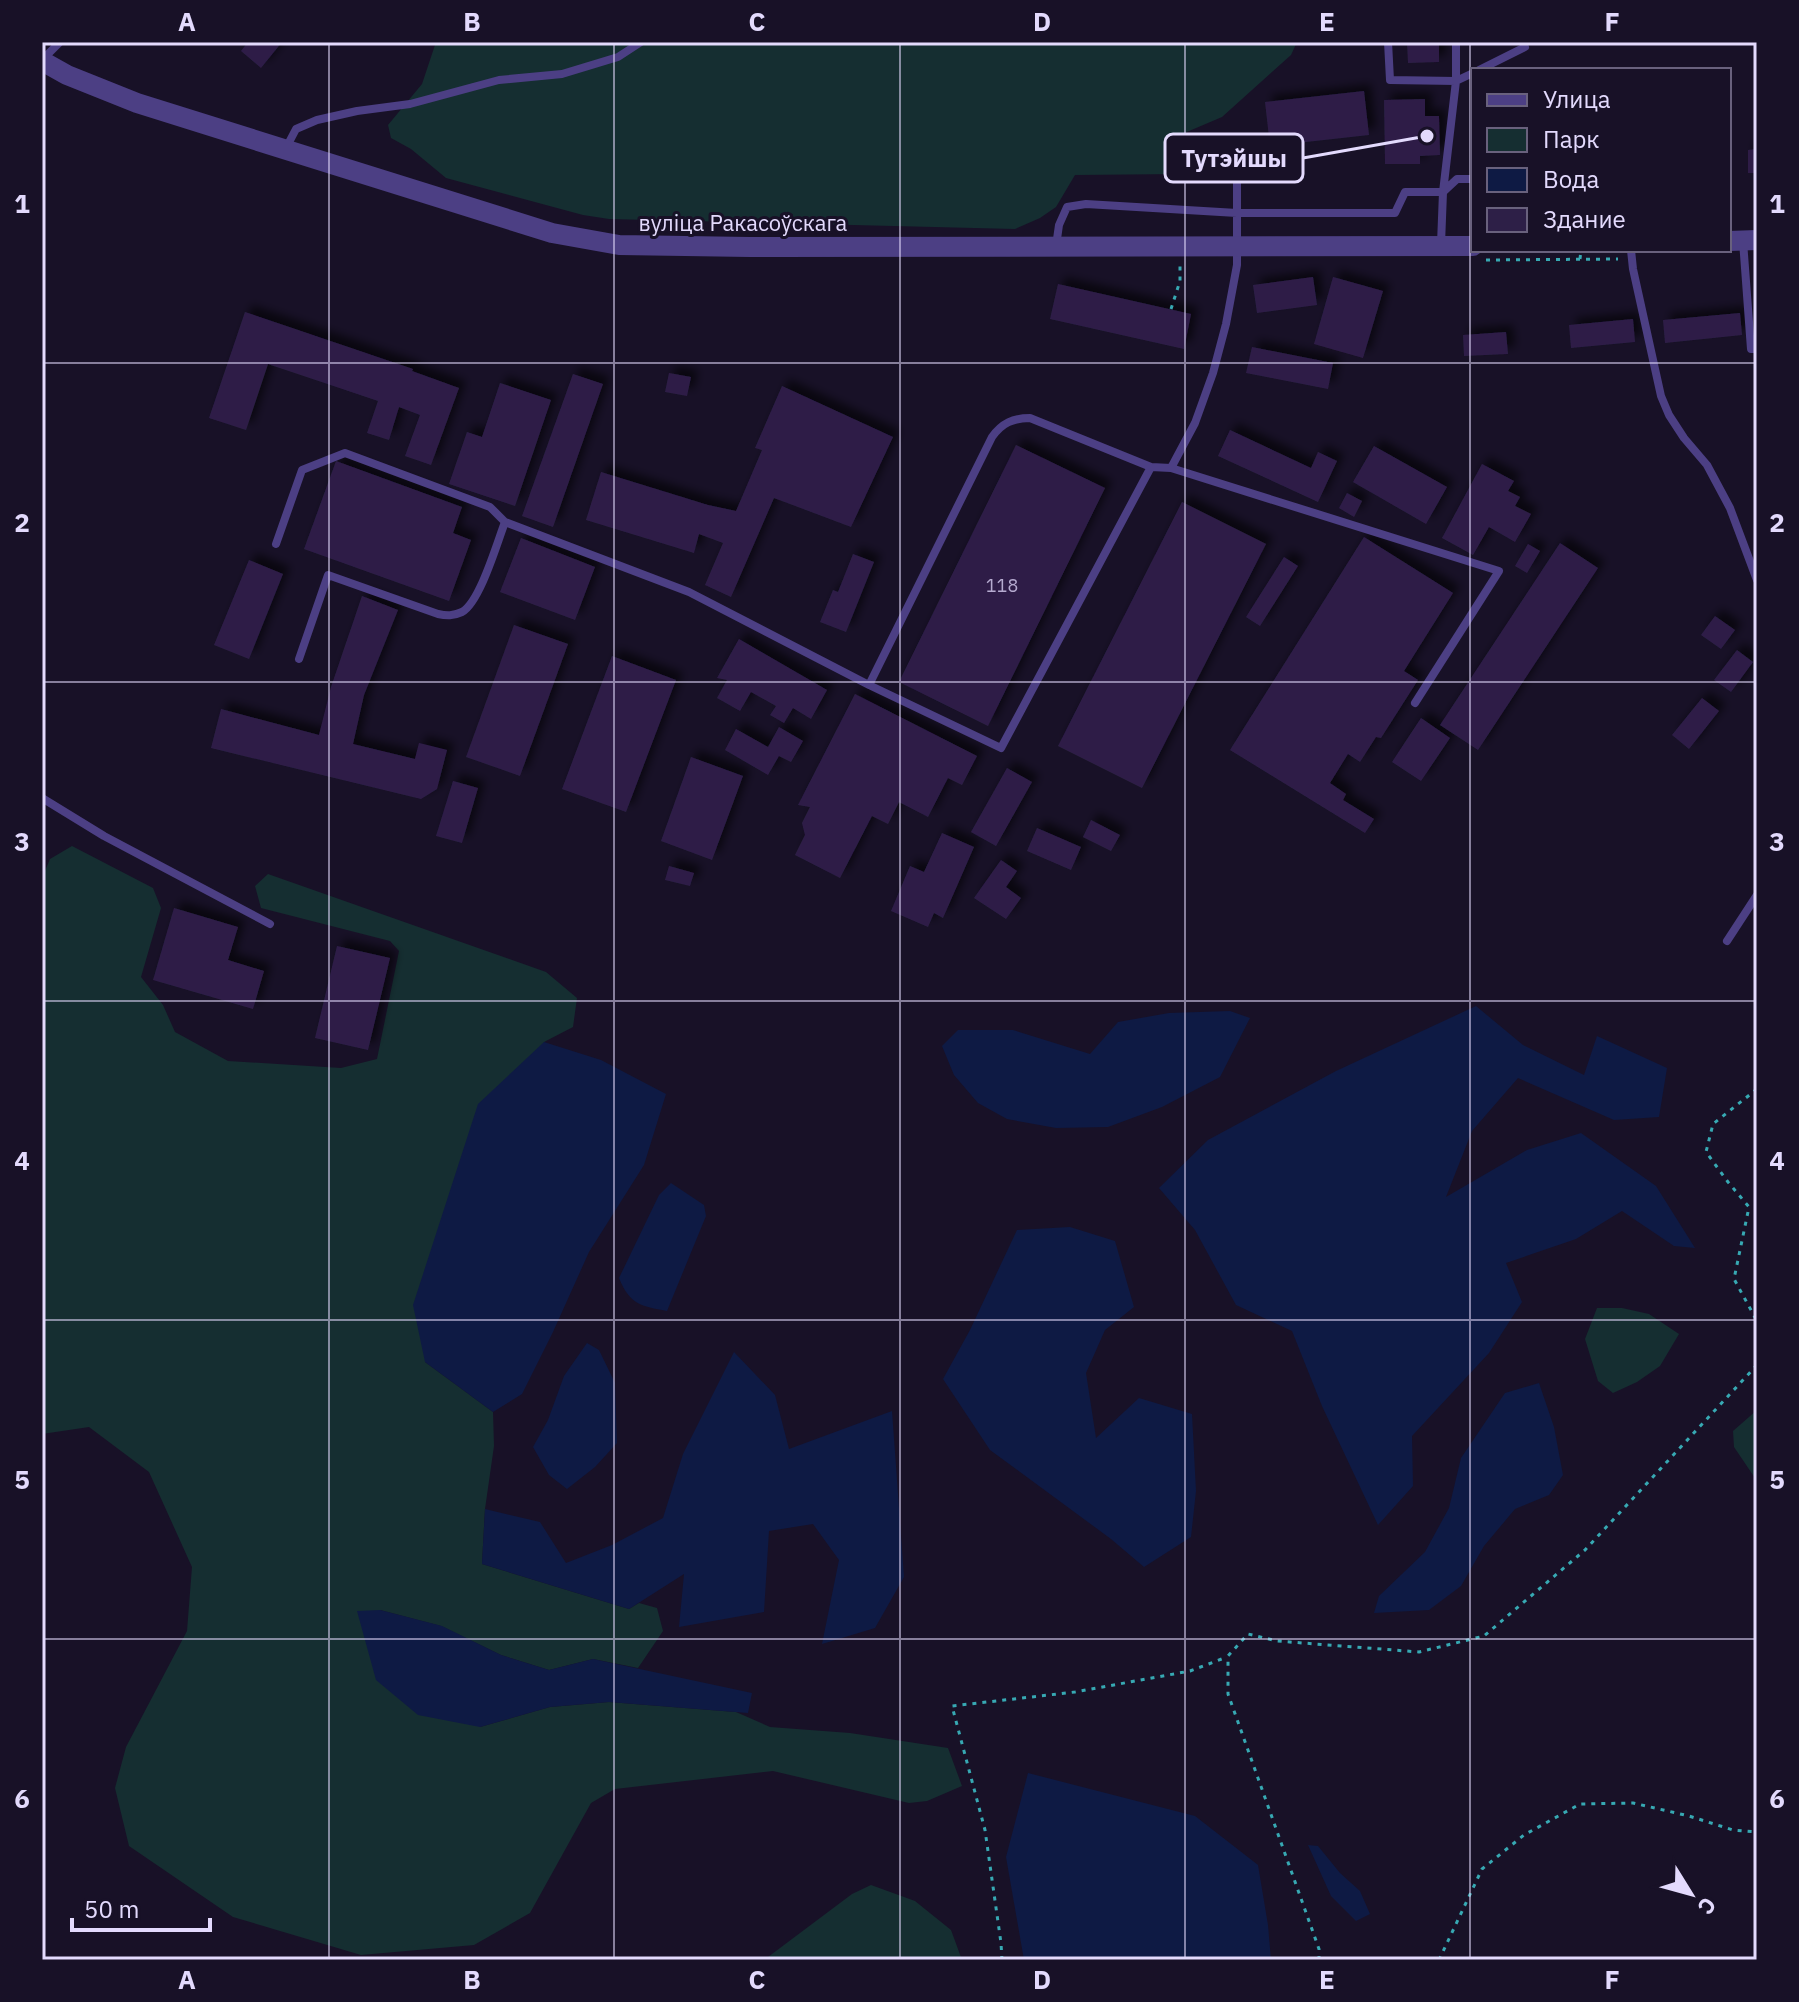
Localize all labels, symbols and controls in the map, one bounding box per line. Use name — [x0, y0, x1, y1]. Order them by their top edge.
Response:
text: A — [178, 4, 196, 38]
text: B — [463, 4, 481, 38]
text: C — [749, 4, 766, 38]
text: D — [1033, 4, 1051, 38]
text: E — [1319, 4, 1335, 38]
text: F — [1604, 4, 1620, 38]
legend — [1471, 68, 1731, 252]
text: Улица — [1543, 83, 1611, 115]
text: Парк — [1543, 123, 1600, 155]
callout: Тутэйшы — [1165, 134, 1303, 182]
text: Тутэйшы — [1181, 142, 1287, 174]
text: Вода — [1543, 163, 1599, 195]
text: 1 — [14, 186, 30, 220]
text: 1 — [1769, 186, 1785, 220]
text: Здание — [1543, 203, 1626, 235]
street label: вуліца Ракасоўскага — [639, 208, 848, 237]
text: 2 — [14, 505, 30, 539]
text: 2 — [1769, 505, 1785, 539]
house number: 118 — [986, 574, 1018, 597]
text: 3 — [14, 824, 30, 858]
text: 3 — [1769, 824, 1785, 858]
text: 4 — [14, 1143, 30, 1177]
text: 4 — [1769, 1143, 1785, 1177]
text: 5 — [14, 1462, 30, 1496]
text: 5 — [1769, 1462, 1785, 1496]
text: 6 — [14, 1781, 30, 1815]
text: 6 — [1769, 1781, 1785, 1815]
north arrow — [1651, 1854, 1731, 1934]
scale bar — [72, 1882, 210, 1932]
text: С — [1691, 1892, 1723, 1921]
text: 50 m — [84, 1893, 139, 1925]
text: A — [178, 1962, 196, 1996]
text: B — [463, 1962, 481, 1996]
text: C — [749, 1962, 766, 1996]
text: D — [1033, 1962, 1051, 1996]
text: E — [1319, 1962, 1335, 1996]
text: F — [1604, 1962, 1620, 1996]

